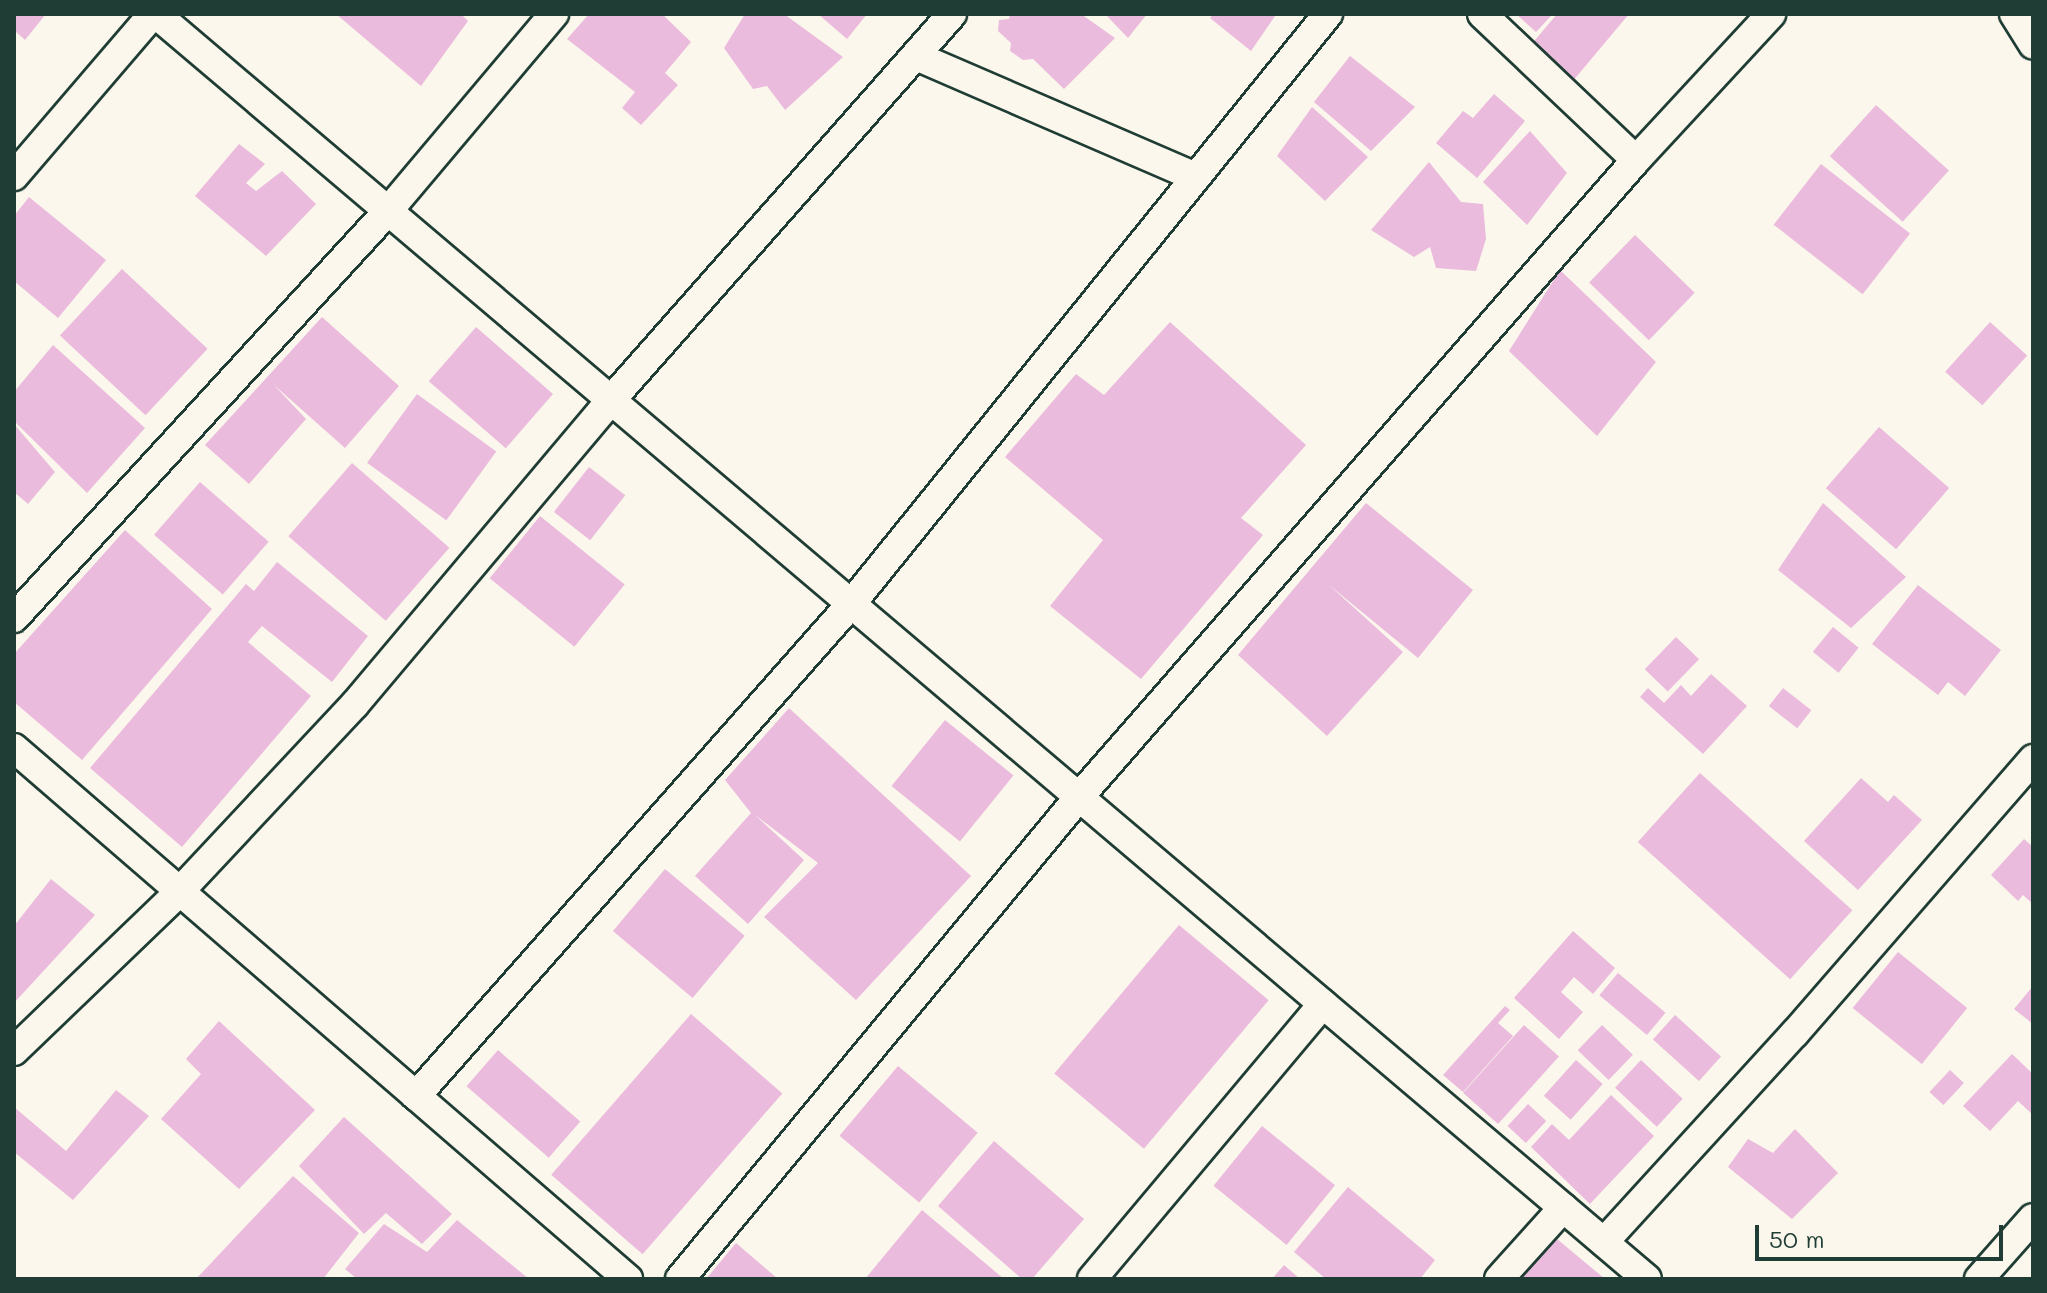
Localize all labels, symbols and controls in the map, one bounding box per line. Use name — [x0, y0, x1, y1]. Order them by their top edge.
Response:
scale bar — [1759, 1209, 2007, 1259]
text: 50 m — [1769, 1223, 1825, 1254]

